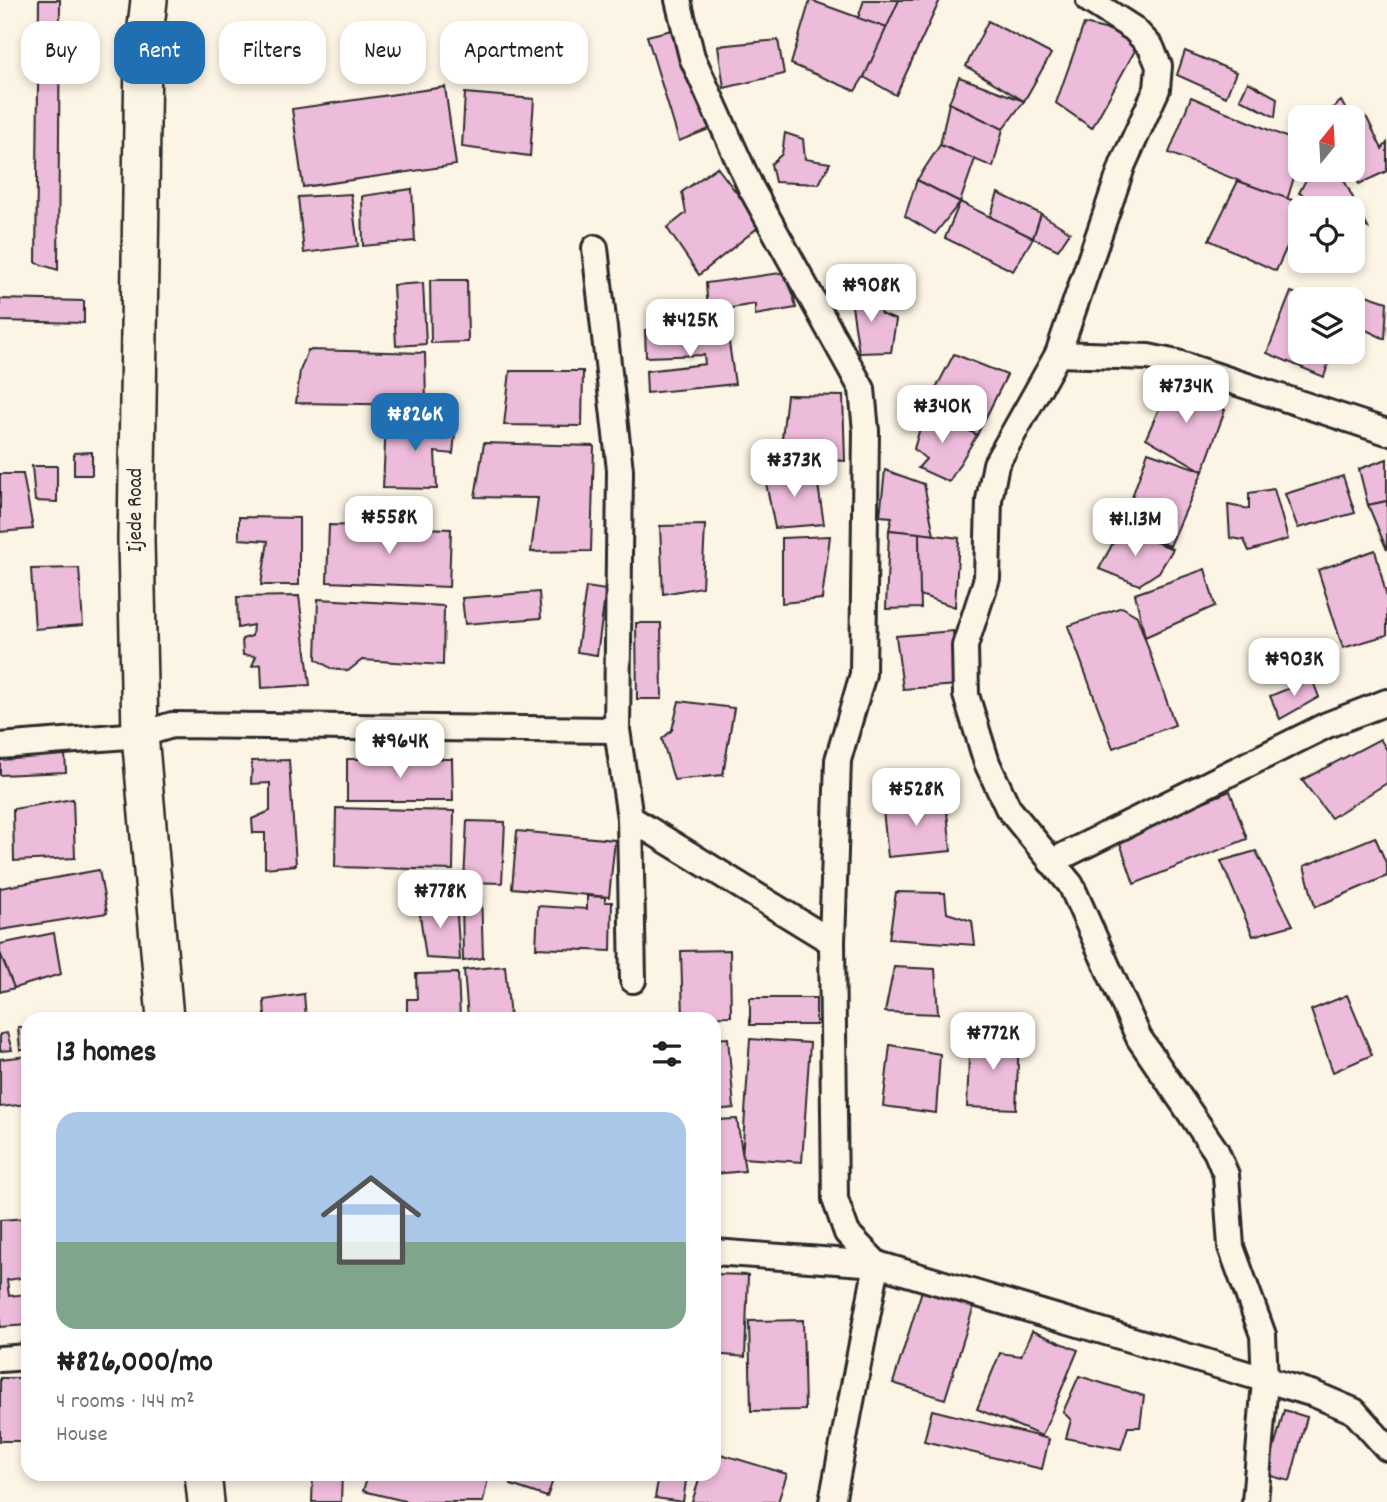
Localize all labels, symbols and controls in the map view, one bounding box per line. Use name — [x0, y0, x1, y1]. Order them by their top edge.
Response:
chip: Buy — [21, 21, 100, 84]
chip: Rent — [114, 21, 205, 84]
chip: Filters — [219, 21, 326, 84]
chip: New — [340, 21, 426, 84]
chip: Apartment — [440, 21, 588, 84]
north arrow — [1288, 105, 1365, 182]
map controls — [1288, 105, 1365, 364]
button: locate — [1288, 196, 1365, 273]
pin: ₦908K — [822, 264, 920, 324]
text: ₦908K — [842, 270, 900, 303]
button: layers — [1288, 287, 1365, 364]
pin: ₦425K — [641, 300, 739, 359]
text: ₦425K — [662, 305, 718, 338]
pin: ₦734K — [1137, 366, 1235, 425]
text: ₦734K — [1159, 371, 1213, 404]
pin: ₦340K — [893, 386, 991, 445]
text: ₦340K — [913, 391, 971, 424]
pin: ₦826K — [366, 393, 464, 453]
text: ₦826K — [387, 399, 443, 432]
pin: ₦373K — [745, 440, 843, 499]
text: ₦373K — [767, 445, 822, 478]
street label: Ijede Road — [122, 468, 152, 552]
pin: ₦558K — [340, 496, 438, 556]
pin: ₦1.13M — [1078, 498, 1192, 558]
text: ₦558K — [361, 502, 417, 535]
text: ₦1.13M — [1109, 504, 1161, 537]
pin: ₦903K — [1245, 638, 1343, 698]
text: ₦903K — [1264, 644, 1324, 677]
pin: ₦964K — [351, 720, 449, 780]
text: ₦964K — [371, 726, 429, 759]
pin: ₦528K — [867, 768, 965, 828]
text: ₦528K — [888, 774, 944, 807]
pin: ₦778K — [391, 870, 489, 930]
text: ₦778K — [414, 876, 466, 909]
pin: ₦772K — [944, 1012, 1042, 1072]
text: ₦772K — [966, 1018, 1020, 1051]
text: 13 homes — [56, 1033, 156, 1076]
icon: filters — [648, 1035, 686, 1073]
icon: home — [308, 1157, 434, 1283]
text: ₦826,000/mo — [56, 1343, 213, 1386]
text: 4 rooms · 144 m² — [56, 1386, 195, 1419]
text: House — [56, 1419, 108, 1452]

